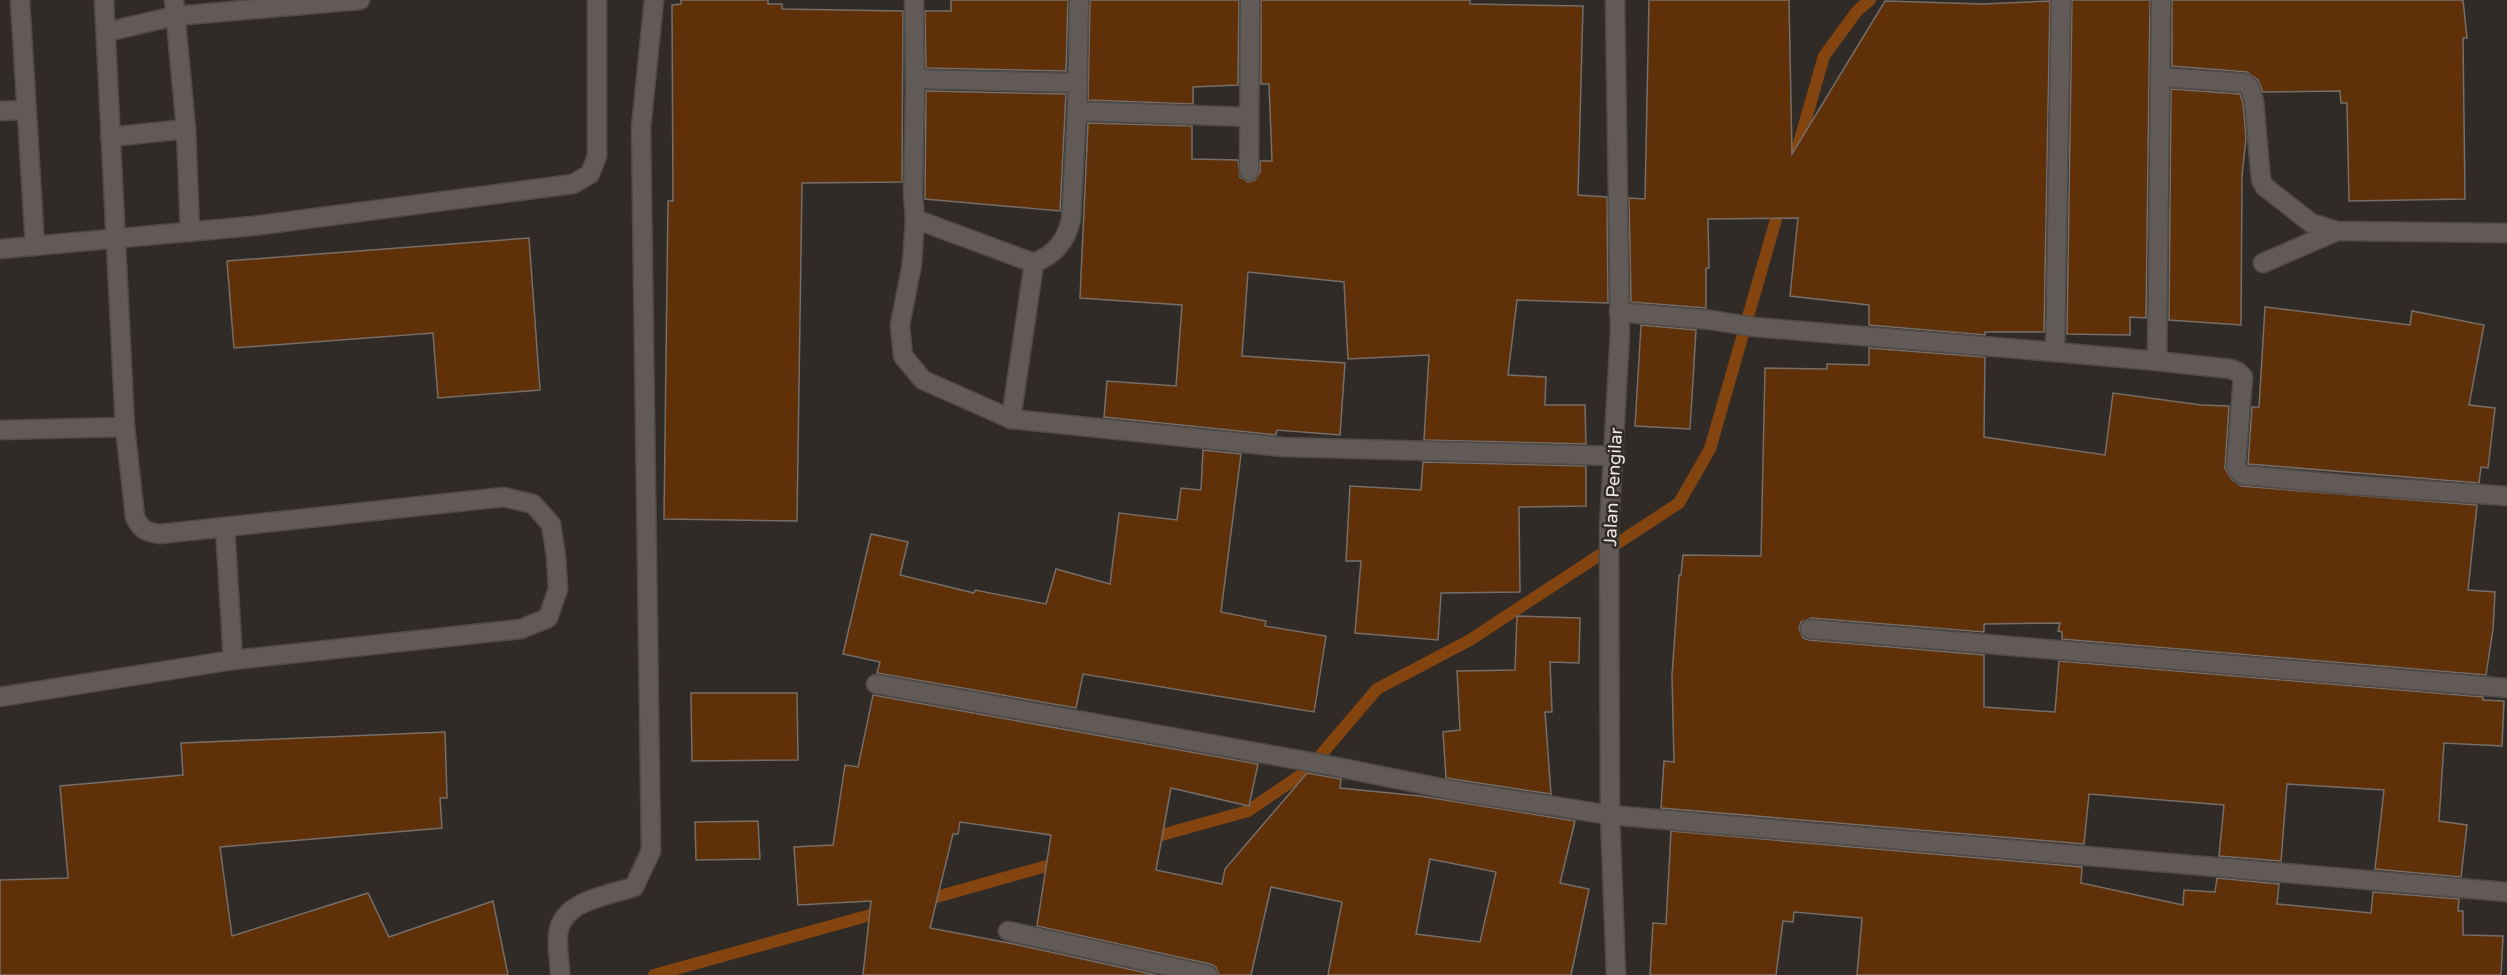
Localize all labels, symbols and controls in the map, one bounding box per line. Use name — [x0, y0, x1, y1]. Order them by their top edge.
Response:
street label: Jalan Pengilar — [1599, 427, 1627, 547]

